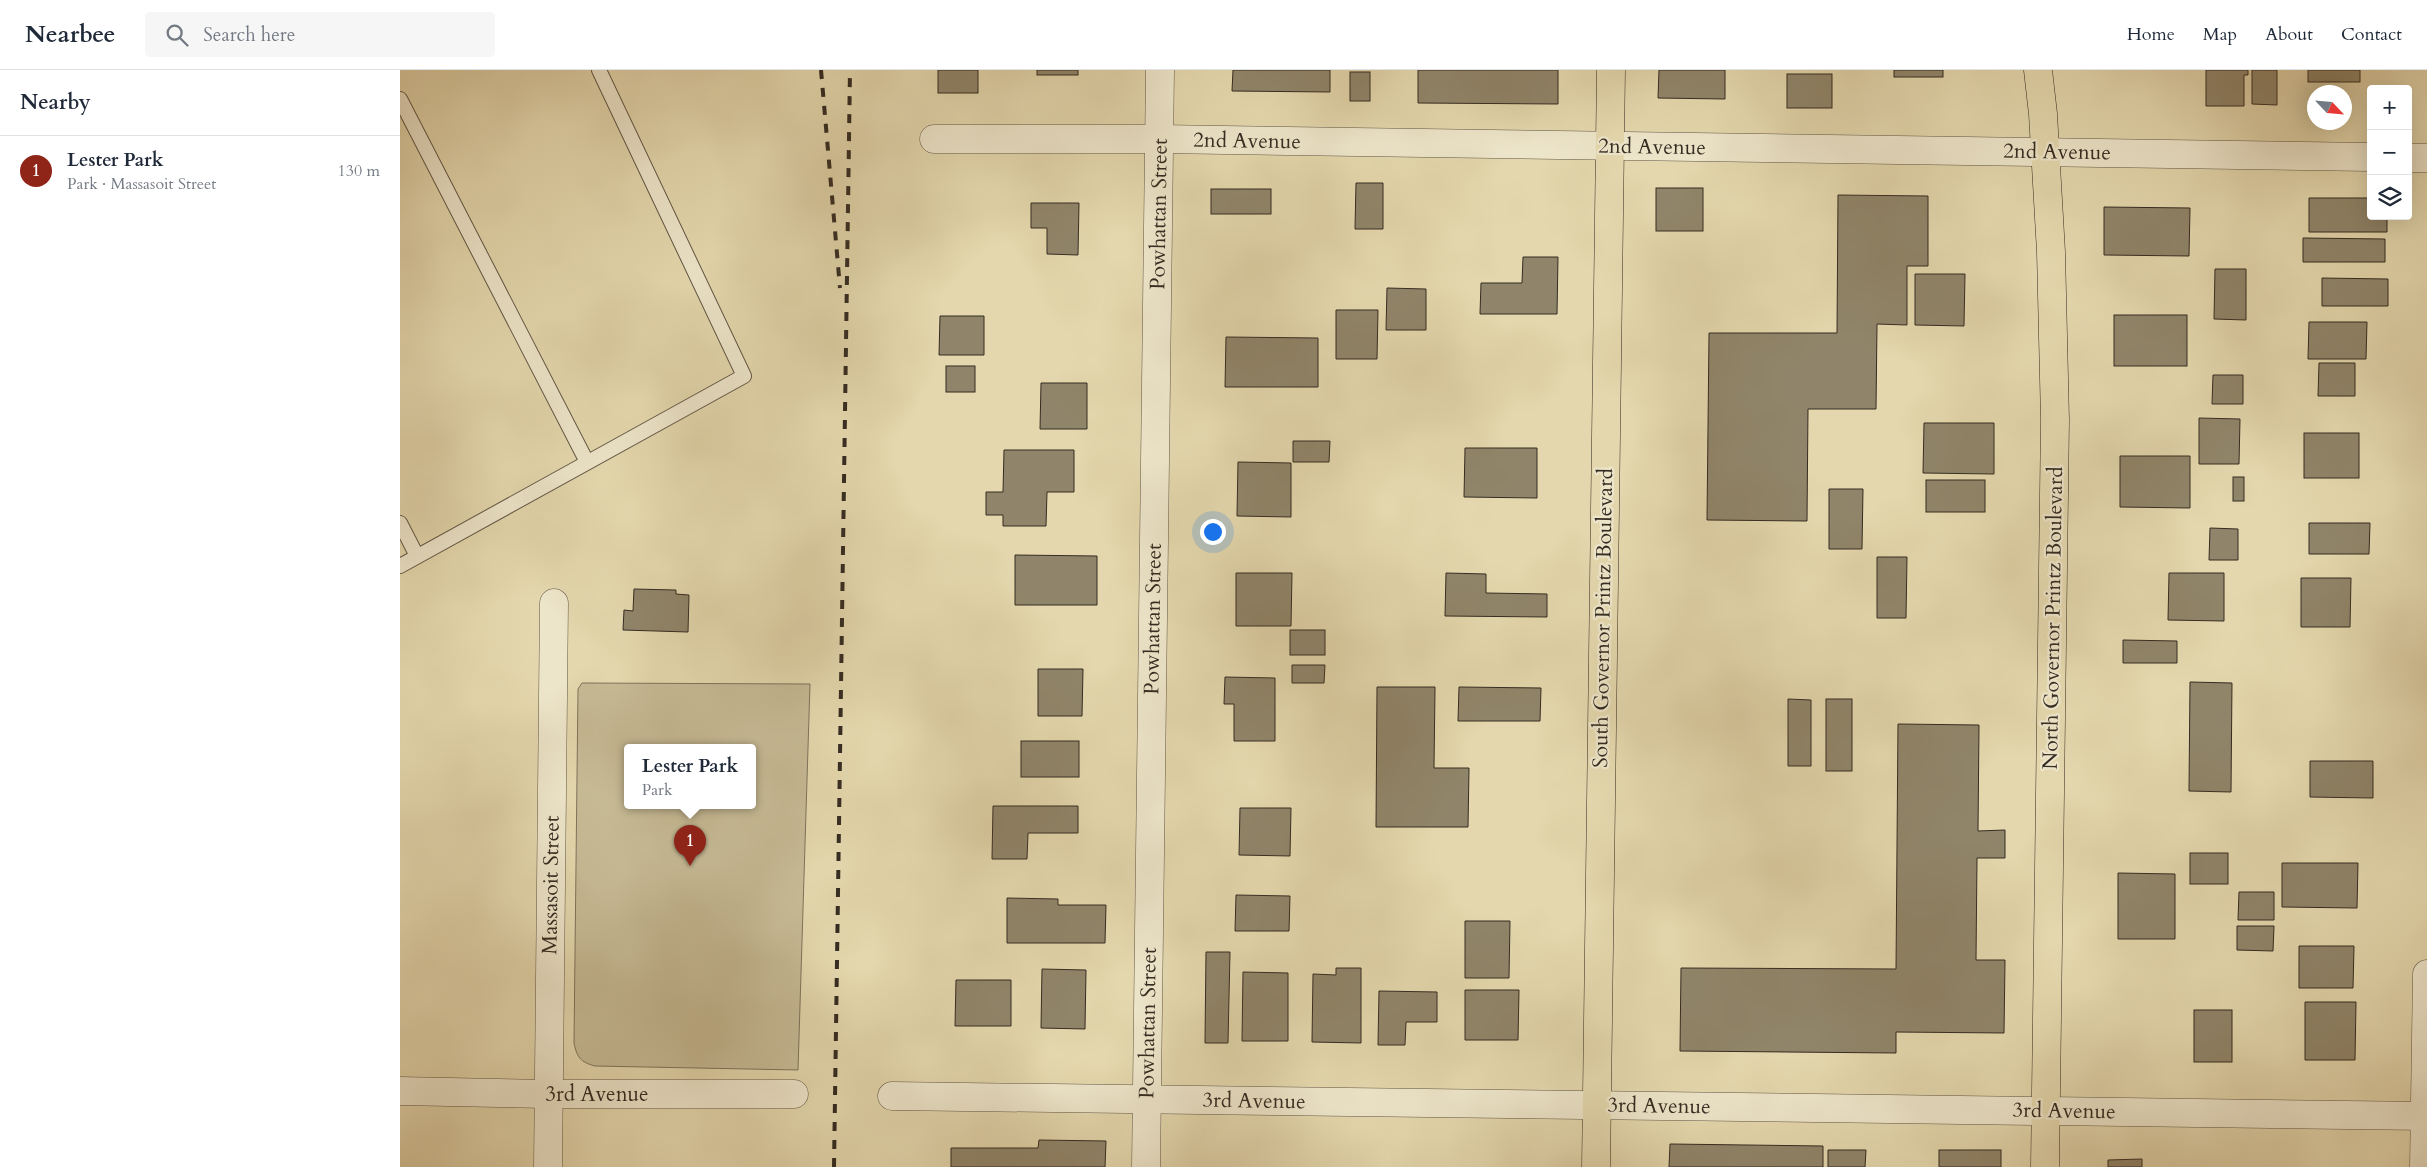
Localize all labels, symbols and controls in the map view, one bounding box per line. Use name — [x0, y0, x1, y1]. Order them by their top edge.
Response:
search box — [145, 12, 495, 57]
text: Nearbee — [25, 18, 115, 51]
icon: search — [163, 21, 191, 49]
text: Search here — [203, 22, 295, 48]
text: Home — [2127, 22, 2175, 47]
text: Map — [2203, 22, 2237, 47]
text: About — [2265, 22, 2313, 47]
text: Contact — [2341, 22, 2402, 47]
north arrow — [2307, 85, 2352, 130]
map controls — [2367, 85, 2412, 220]
button: + — [2367, 85, 2412, 130]
text: Nearby — [20, 88, 91, 117]
street label: 2nd Avenue — [1193, 126, 1301, 156]
button: − — [2367, 130, 2412, 175]
street label: 2nd Avenue — [1598, 132, 1706, 162]
street label: 2nd Avenue — [2003, 137, 2111, 167]
street label: Powhattan Street — [1143, 138, 1175, 290]
text: Lester Park — [67, 147, 164, 173]
text: 1 — [32, 160, 40, 182]
text: 130 m — [338, 160, 380, 182]
text: Park · Massasoit Street — [67, 173, 216, 195]
button: layers — [2367, 175, 2412, 220]
street label: North Governor Printz Boulevard — [2036, 466, 2070, 770]
street label: South Governor Printz Boulevard — [1586, 468, 1620, 768]
your location — [1200, 519, 1226, 545]
street label: Powhattan Street — [1137, 543, 1169, 695]
popup — [624, 744, 756, 809]
text: Lester Park — [642, 753, 738, 779]
text: Park — [642, 779, 672, 801]
street label: Massasoit Street — [535, 815, 567, 955]
pin: 1 — [674, 825, 706, 866]
street label: Powhattan Street — [1132, 947, 1164, 1099]
street label: 3rd Avenue — [545, 1080, 649, 1109]
street label: 3rd Avenue — [1202, 1086, 1306, 1116]
street label: 3rd Avenue — [1607, 1091, 1711, 1121]
street label: 3rd Avenue — [2012, 1096, 2116, 1126]

